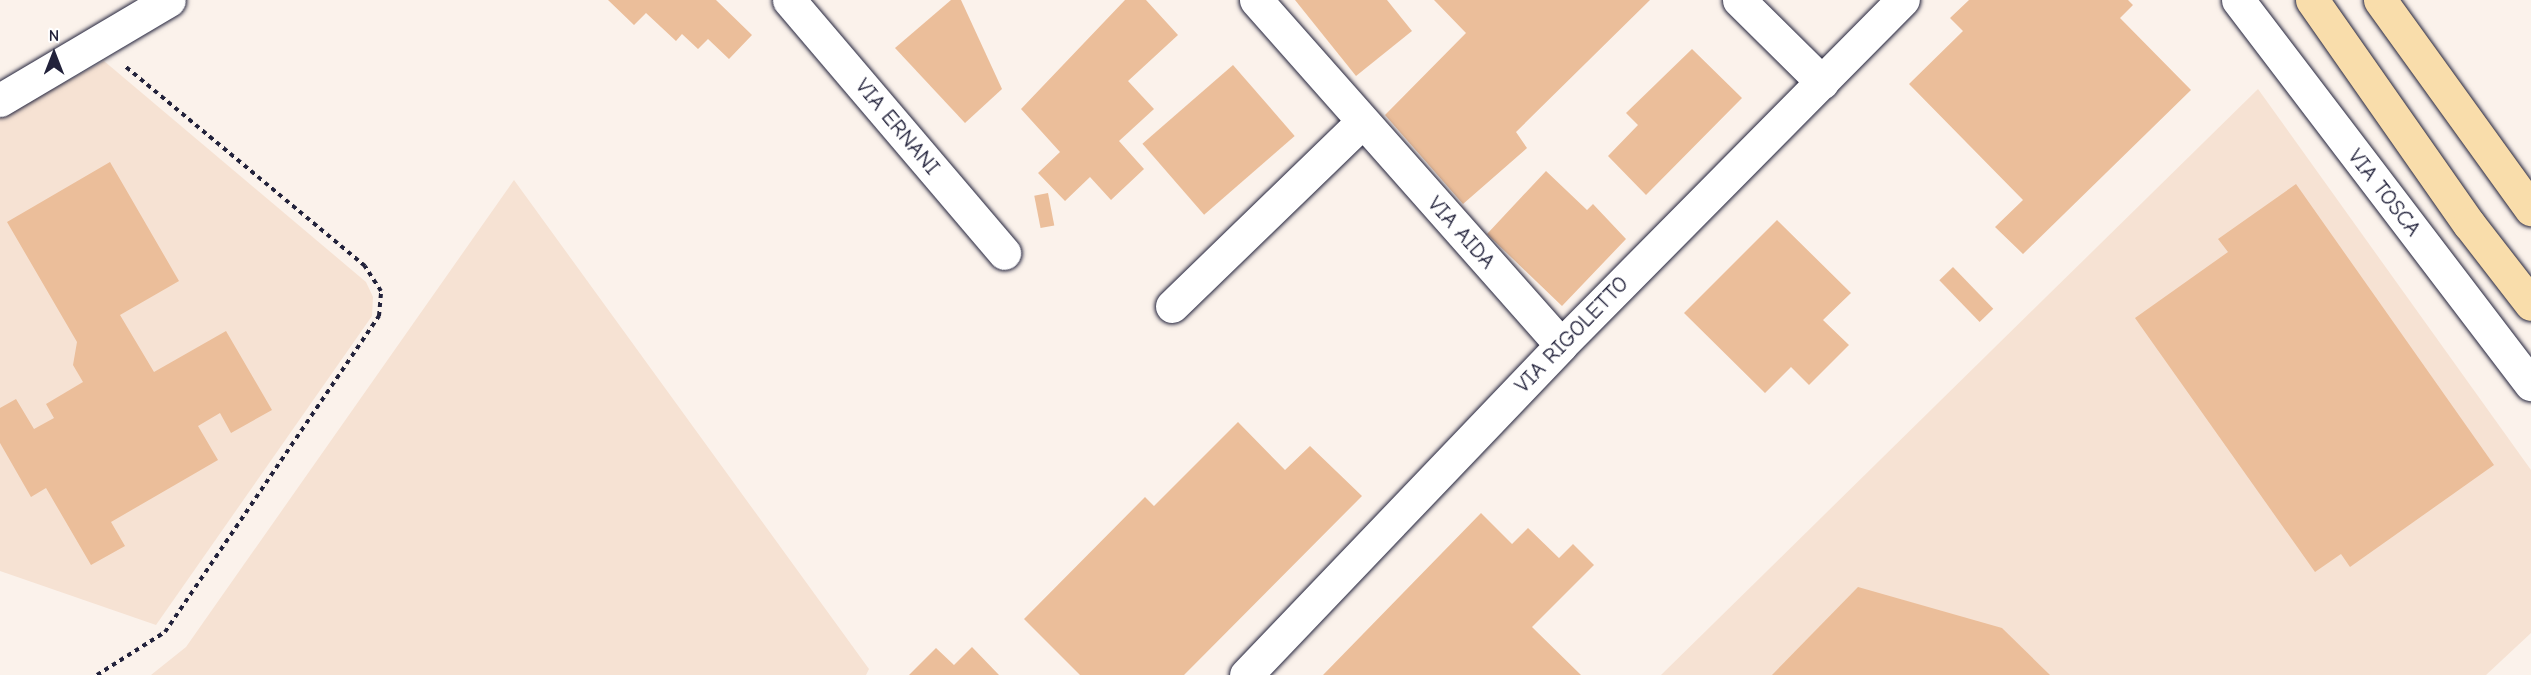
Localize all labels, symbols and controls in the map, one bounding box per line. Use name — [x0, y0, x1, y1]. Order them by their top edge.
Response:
north arrow — [24, 24, 84, 84]
text: N — [49, 27, 59, 45]
street label: VIA ERNANI — [849, 74, 945, 180]
street label: VIA TOSCA — [2342, 144, 2426, 242]
street label: VIA AIDA — [1422, 191, 1500, 275]
street label: VIA RIGOLETTO — [1510, 271, 1634, 399]

